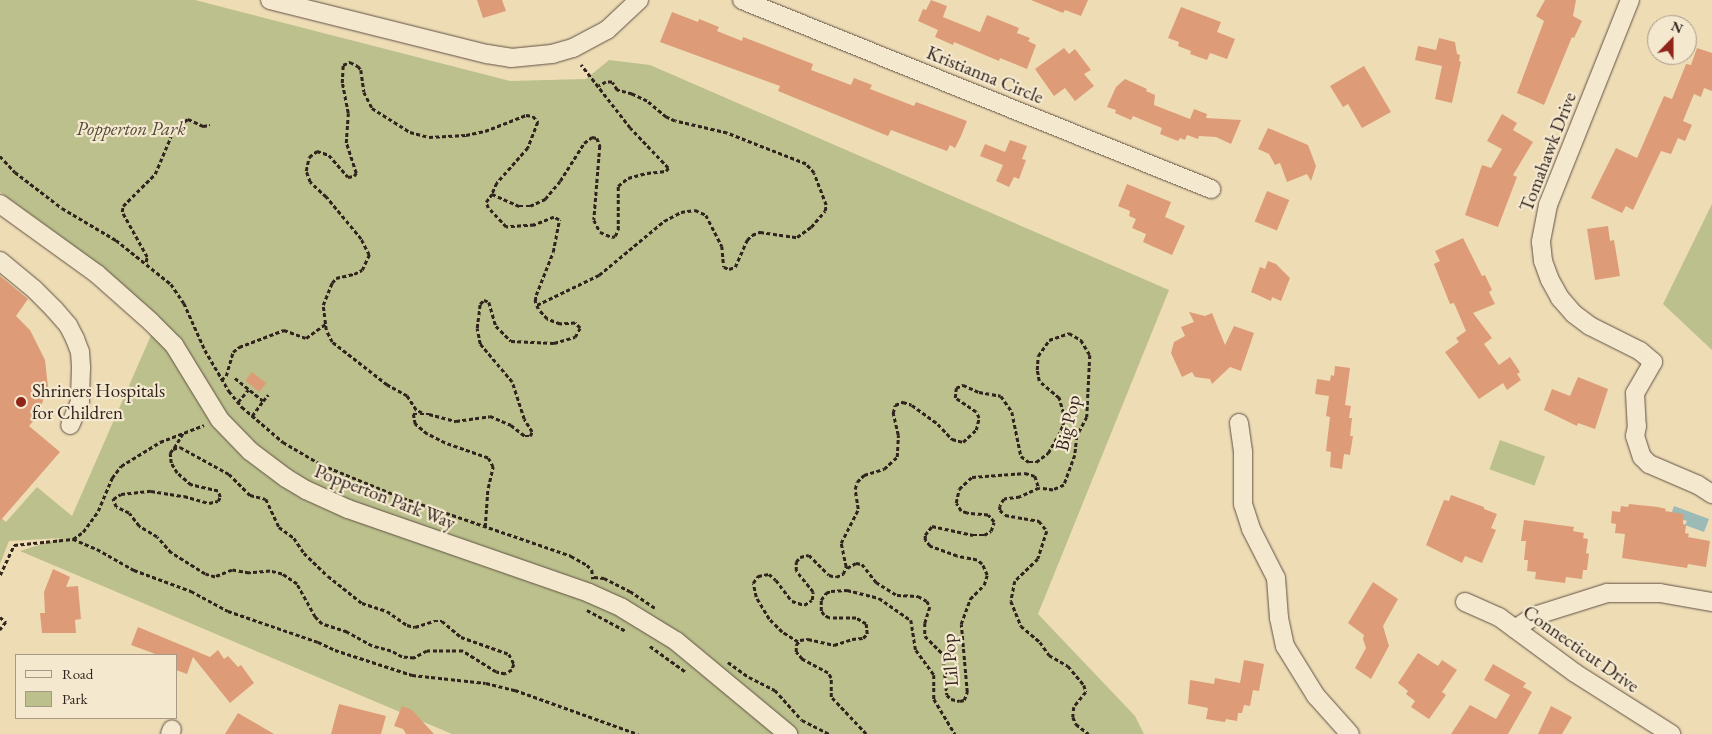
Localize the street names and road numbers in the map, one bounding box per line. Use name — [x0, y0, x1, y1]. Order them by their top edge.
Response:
street label: Kristianna Circle — [923, 41, 1047, 109]
street label: Tomahawk Drive — [1515, 89, 1581, 215]
street label: Big Pop — [1051, 393, 1085, 453]
street label: Popperton Park Way — [311, 460, 459, 534]
street label: Connecticut Drive — [1519, 600, 1643, 698]
street label: Lil Pop — [937, 633, 963, 687]

